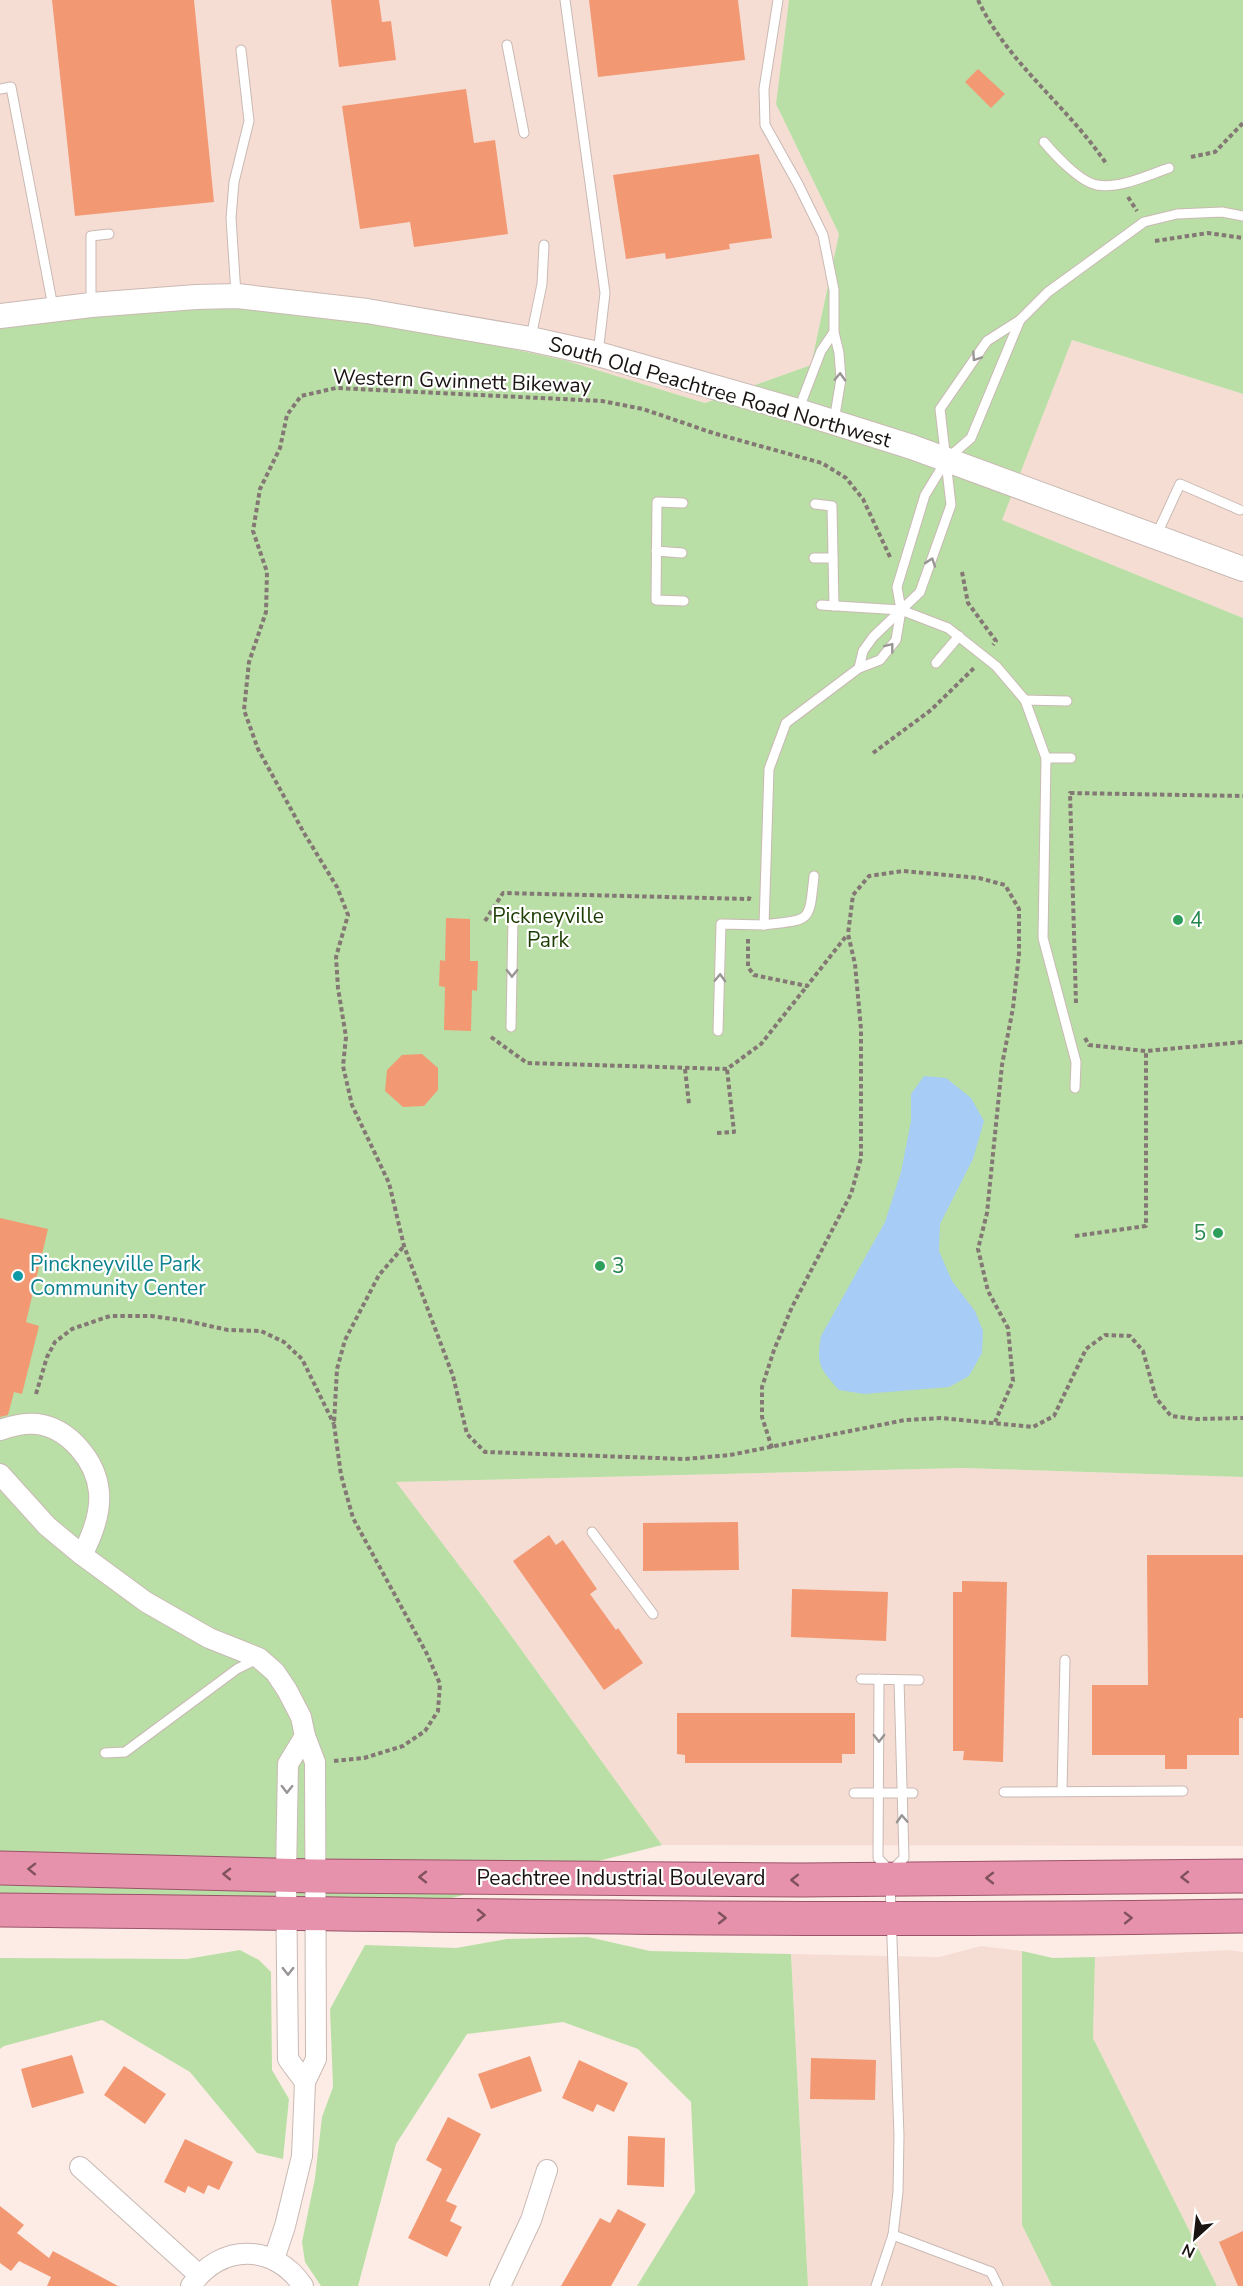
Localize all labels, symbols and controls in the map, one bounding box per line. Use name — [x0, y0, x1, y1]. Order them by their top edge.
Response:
street label: South Old Peachtree Road Northwest — [546, 330, 895, 455]
one-way arrow — [972, 350, 983, 361]
street label: Western Gwinnett Bikeway — [332, 362, 592, 400]
one-way arrow — [834, 372, 846, 381]
one-way arrow — [924, 557, 937, 568]
one-way arrow — [883, 642, 894, 653]
park label: Pickneyville Park — [492, 902, 604, 954]
place label: 4 — [1190, 906, 1203, 934]
marker: 4 — [1171, 913, 1185, 927]
one-way arrow — [506, 968, 518, 977]
one-way arrow — [713, 973, 726, 982]
place label: 5 — [1193, 1219, 1206, 1247]
marker: 5 — [1211, 1226, 1225, 1240]
place label: Pinckneyville Park Community Center — [30, 1250, 206, 1302]
place label: 3 — [612, 1252, 625, 1280]
marker: 3 — [593, 1259, 607, 1273]
marker: Pinckneyville Park Community Center — [11, 1269, 25, 1283]
one-way arrow — [873, 1733, 885, 1742]
one-way arrow — [281, 1785, 293, 1794]
one-way arrow — [896, 1815, 908, 1824]
one-way arrow — [28, 1862, 37, 1875]
street label: Peachtree Industrial Boulevard — [476, 1864, 766, 1892]
one-way arrow — [223, 1867, 232, 1880]
one-way arrow — [418, 1871, 427, 1883]
one-way arrow — [1180, 1871, 1189, 1883]
one-way arrow — [985, 1872, 994, 1885]
one-way arrow — [790, 1874, 799, 1886]
one-way arrow — [477, 1909, 486, 1921]
one-way arrow — [717, 1912, 726, 1924]
one-way arrow — [1123, 1912, 1132, 1924]
one-way arrow — [282, 1966, 294, 1975]
north arrow — [1165, 2208, 1225, 2268]
text: N — [1178, 2238, 1199, 2263]

